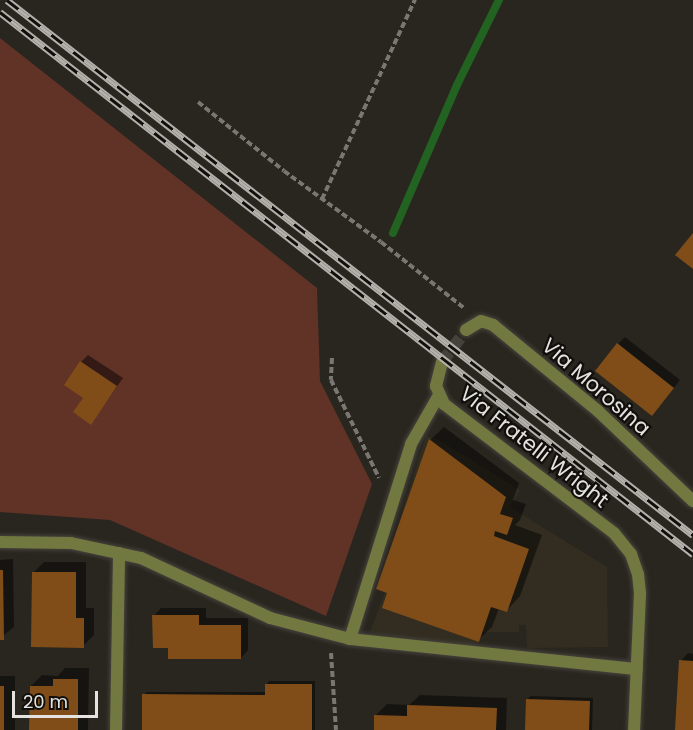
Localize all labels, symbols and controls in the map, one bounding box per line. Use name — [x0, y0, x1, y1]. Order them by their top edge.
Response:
street label: Via Morosina — [537, 333, 655, 441]
street label: Via Fratelli Wright — [454, 381, 614, 513]
scale bar — [15, 679, 100, 717]
text: 20 m — [23, 689, 68, 714]

